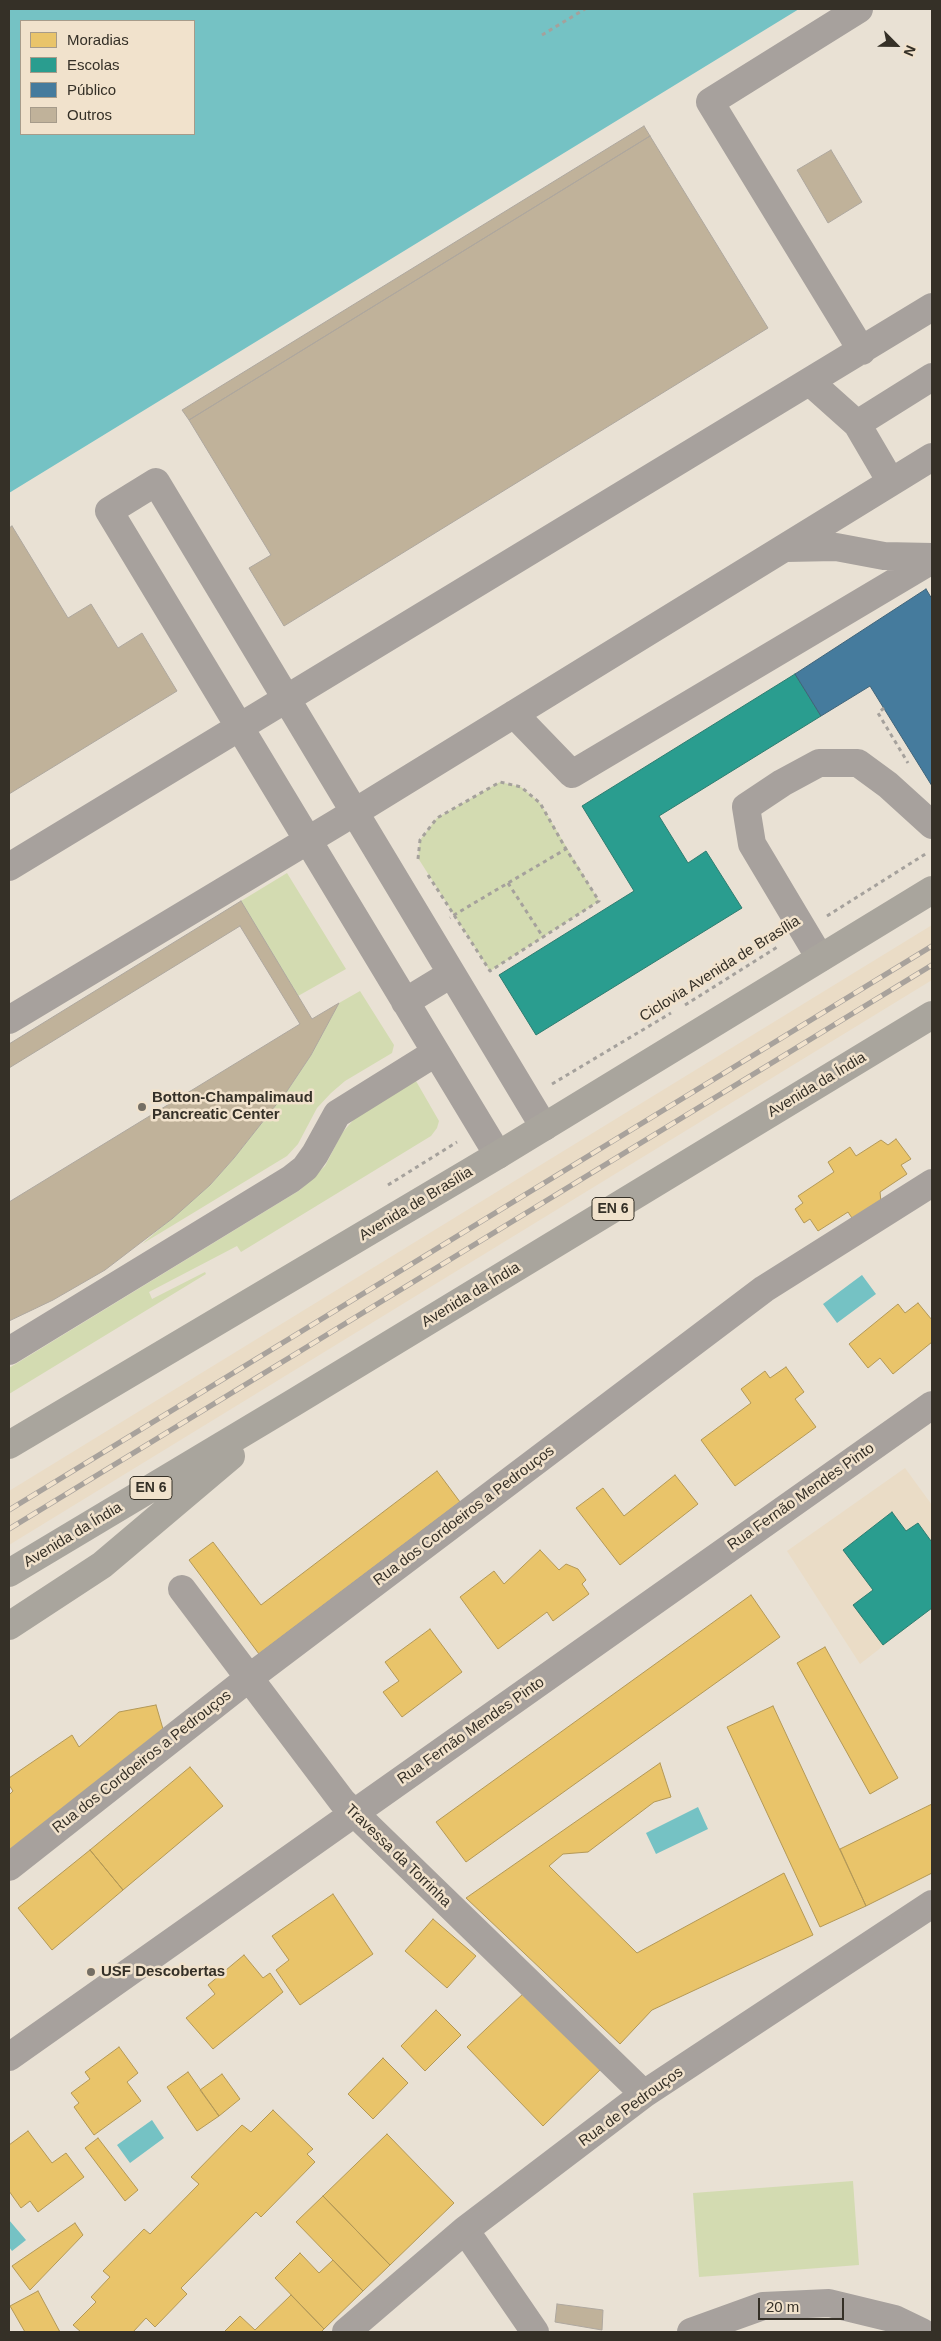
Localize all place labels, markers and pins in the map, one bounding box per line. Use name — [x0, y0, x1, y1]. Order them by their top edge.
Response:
place label: Botton-Champalimaud Pancreatic Center — [152, 1089, 313, 1124]
marker: Botton-Champalimaud Pancreatic Center — [136, 1101, 148, 1113]
place label: USF Descobertas — [101, 1963, 225, 1981]
marker: USF Descobertas — [85, 1966, 97, 1978]

